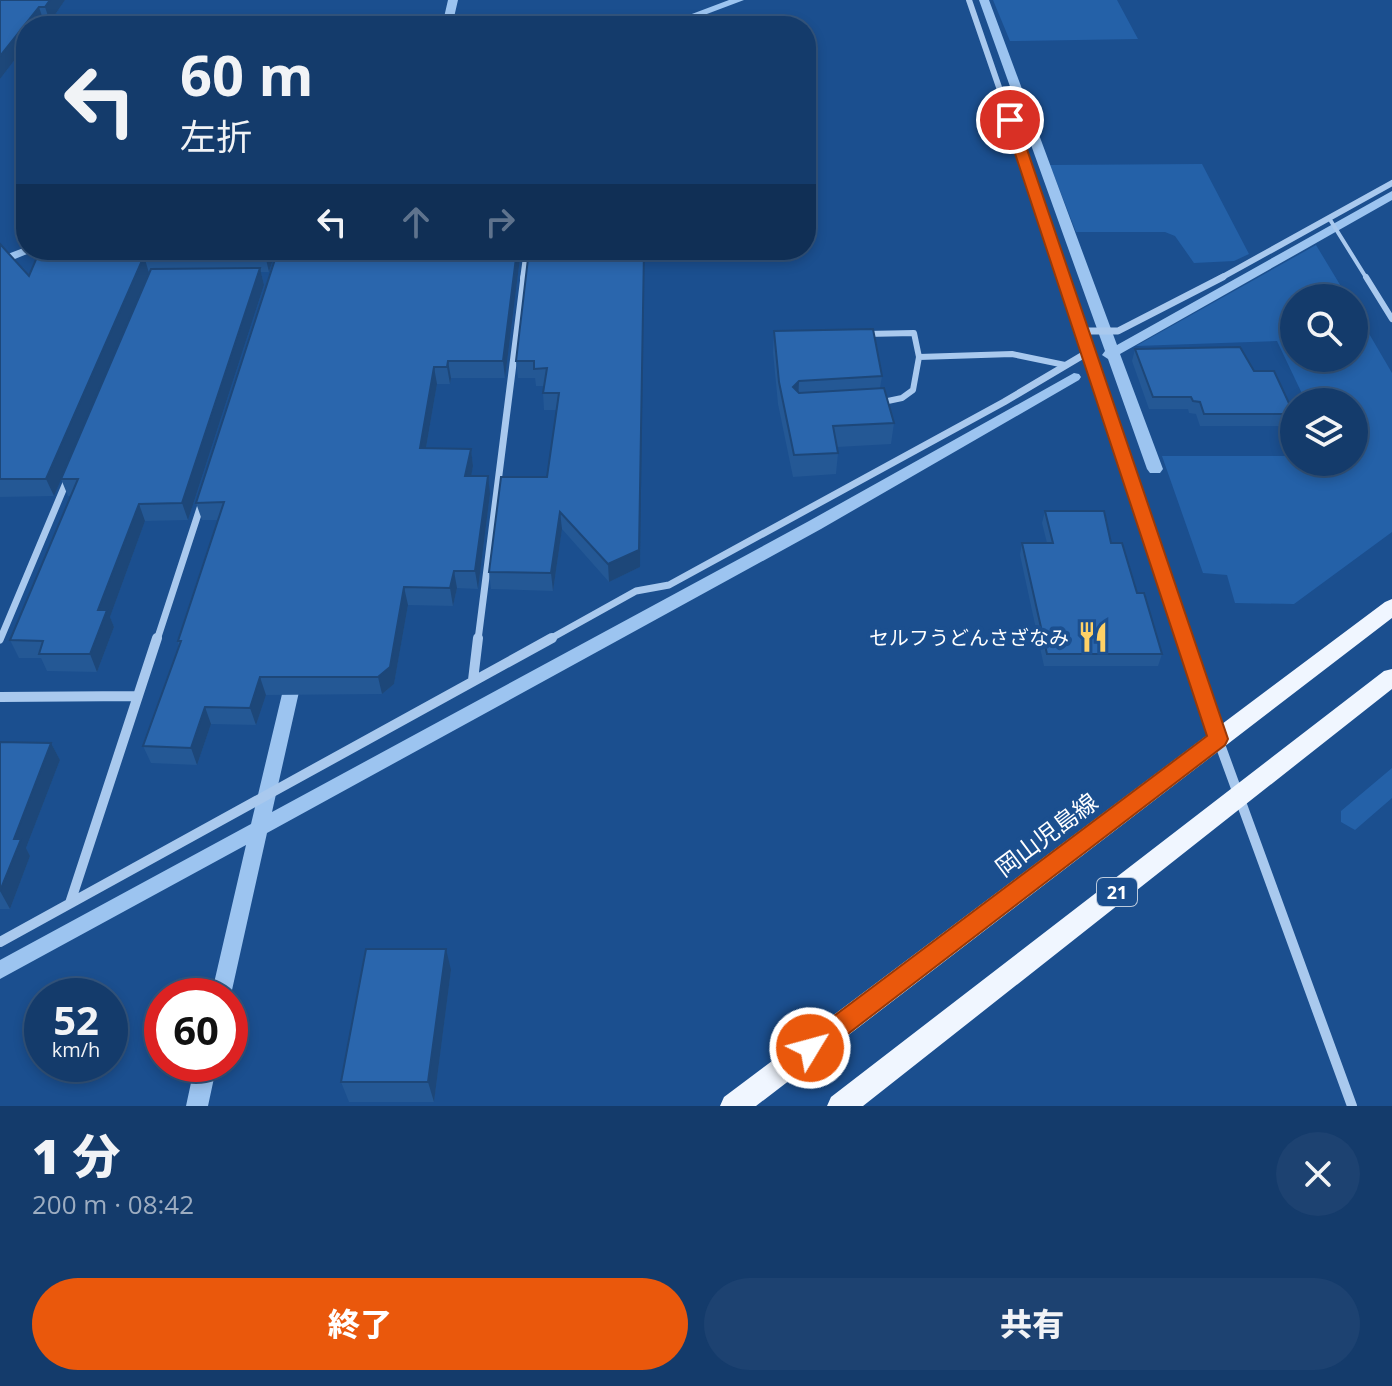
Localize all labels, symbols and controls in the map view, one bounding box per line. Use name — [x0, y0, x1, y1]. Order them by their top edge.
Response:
text: 60 m — [180, 36, 314, 112]
icon: left — [48, 48, 152, 152]
pin — [976, 86, 1044, 154]
icon: arrive — [988, 98, 1032, 142]
text: 左折 — [180, 112, 252, 161]
icon: left — [310, 200, 354, 244]
icon: ahead — [394, 200, 438, 244]
icon: right — [478, 200, 522, 244]
map controls — [1280, 284, 1368, 476]
button: search — [1280, 284, 1368, 372]
button: layers — [1280, 388, 1368, 476]
restaurant icon: セルフうどんさざなみ — [1076, 620, 1110, 654]
place label: セルフうどんさざなみ — [869, 624, 1069, 651]
street label: 岡山児島線 — [988, 785, 1104, 883]
road number: 21 — [1097, 878, 1137, 906]
speed limit sign: 60 — [144, 978, 248, 1082]
text: 52 — [53, 992, 99, 1047]
position arrow — [768, 1006, 852, 1090]
text: km/h — [52, 1036, 100, 1063]
text: 1 分 — [32, 1123, 121, 1188]
button: close — [1276, 1132, 1360, 1216]
text: 200 m · 08:42 — [32, 1186, 194, 1222]
button: 終了 — [32, 1278, 688, 1370]
button: 共有 — [704, 1278, 1360, 1370]

